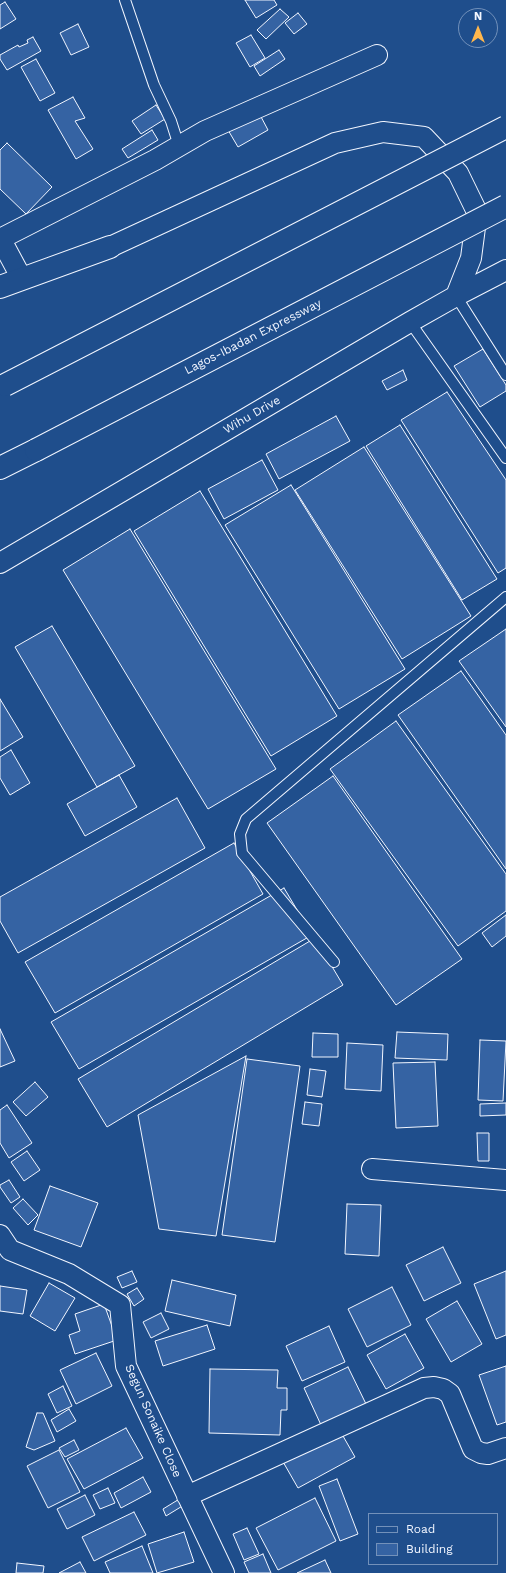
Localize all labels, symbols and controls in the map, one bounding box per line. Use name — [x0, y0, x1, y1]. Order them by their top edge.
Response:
north arrow — [458, 8, 498, 48]
text: N — [474, 10, 482, 23]
street label: Lagos-Ibadan Expressway — [182, 296, 324, 378]
street label: Wihu Drive — [221, 393, 283, 437]
street label: Segun Sonaike Close — [122, 1362, 184, 1480]
legend — [368, 1513, 498, 1565]
text: Road — [406, 1522, 435, 1536]
text: Building — [406, 1542, 453, 1556]

